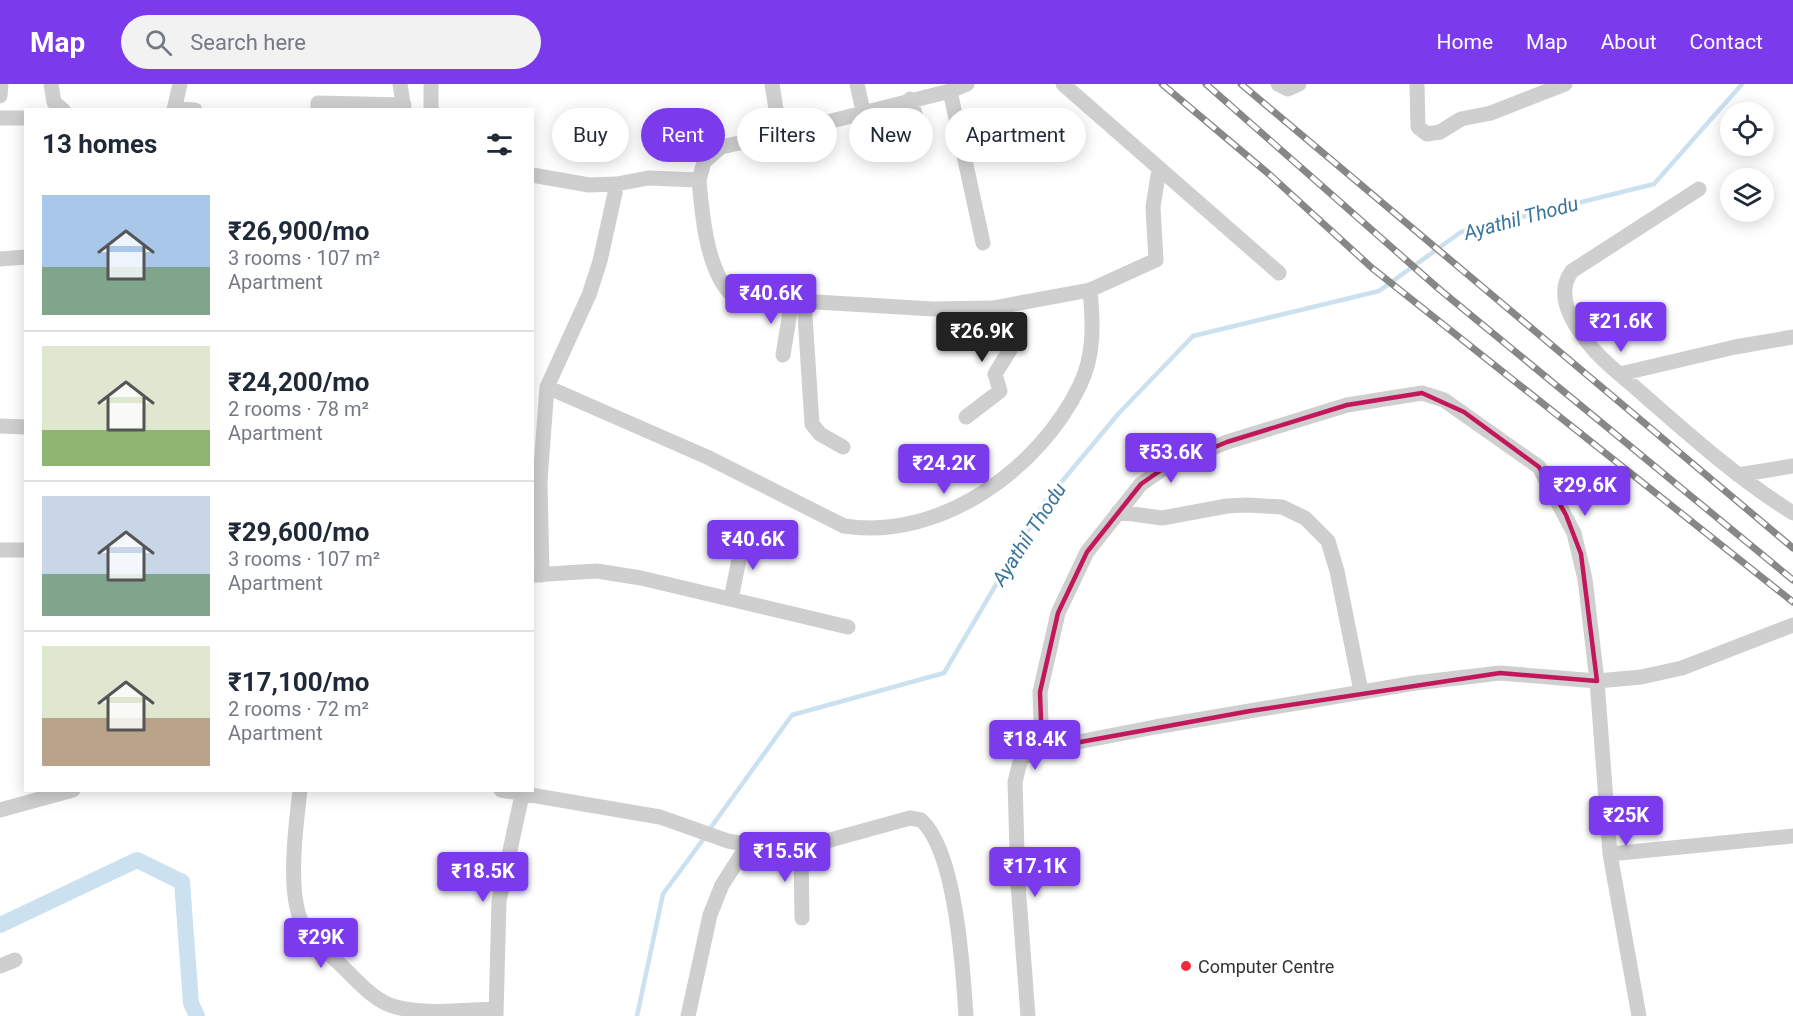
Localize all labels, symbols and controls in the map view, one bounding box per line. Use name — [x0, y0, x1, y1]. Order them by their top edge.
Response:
search box — [121, 15, 541, 69]
text: Map — [30, 26, 85, 59]
icon: search — [142, 26, 175, 59]
text: Search here — [190, 30, 306, 55]
text: Home — [1437, 30, 1493, 54]
text: Map — [1526, 30, 1568, 54]
text: About — [1601, 30, 1657, 54]
text: Contact — [1690, 30, 1763, 54]
map controls — [1720, 102, 1774, 222]
button: locate — [1720, 102, 1774, 156]
chip: Buy — [552, 108, 629, 162]
chip: Rent — [641, 108, 725, 162]
chip: Filters — [737, 108, 837, 162]
chip: New — [849, 108, 933, 162]
chip: Apartment — [945, 108, 1086, 162]
icon: filters — [483, 128, 516, 161]
text: 13 homes — [42, 129, 157, 159]
button: layers — [1720, 168, 1774, 222]
water label: Ayathil Thodu — [1460, 191, 1581, 245]
text: ₹26,900/mo — [228, 216, 370, 246]
icon: home — [90, 219, 162, 291]
text: 3 rooms · 107 m² — [228, 246, 380, 270]
text: Apartment — [228, 270, 323, 294]
pin: ₹40.6K — [722, 274, 820, 325]
text: ₹40.6K — [739, 281, 803, 305]
pin: ₹21.6K — [1572, 302, 1670, 353]
text: ₹21.6K — [1589, 309, 1653, 333]
pin: ₹26.9K — [933, 312, 1031, 363]
text: ₹26.9K — [950, 319, 1014, 343]
text: ₹24,200/mo — [228, 367, 370, 397]
icon: home — [90, 370, 162, 442]
text: 2 rooms · 78 m² — [228, 397, 369, 421]
text: Apartment — [228, 421, 323, 445]
pin: ₹53.6K — [1122, 433, 1220, 484]
text: ₹53.6K — [1139, 440, 1203, 464]
pin: ₹24.2K — [895, 444, 993, 495]
text: ₹24.2K — [912, 451, 976, 475]
pin: ₹29.6K — [1536, 466, 1634, 517]
text: ₹29.6K — [1553, 473, 1617, 497]
water label: Ayathil Thodu — [986, 478, 1071, 591]
text: ₹29,600/mo — [228, 517, 370, 547]
icon: home — [90, 520, 162, 592]
pin: ₹40.6K — [704, 520, 802, 571]
text: ₹40.6K — [721, 527, 785, 551]
text: 3 rooms · 107 m² — [228, 547, 380, 571]
text: Apartment — [228, 571, 323, 595]
text: ₹17,100/mo — [228, 667, 370, 697]
icon: home — [90, 670, 162, 742]
text: 2 rooms · 72 m² — [228, 697, 369, 721]
pin: ₹18.4K — [986, 720, 1084, 771]
text: Apartment — [228, 721, 323, 745]
text: ₹18.4K — [1003, 727, 1067, 751]
pin: ₹25K — [1590, 796, 1662, 847]
text: ₹25K — [1603, 803, 1649, 827]
pin: ₹15.5K — [736, 832, 834, 883]
text: ₹15.5K — [753, 839, 817, 863]
pin: ₹17.1K — [986, 847, 1084, 898]
pin: ₹18.5K — [434, 852, 532, 903]
text: ₹17.1K — [1003, 854, 1067, 878]
text: ₹18.5K — [451, 859, 515, 883]
pin: ₹29K — [285, 918, 357, 969]
text: ₹29K — [298, 925, 344, 949]
place label: Computer Centre — [1198, 956, 1334, 977]
marker: Computer Centre — [1179, 959, 1193, 973]

